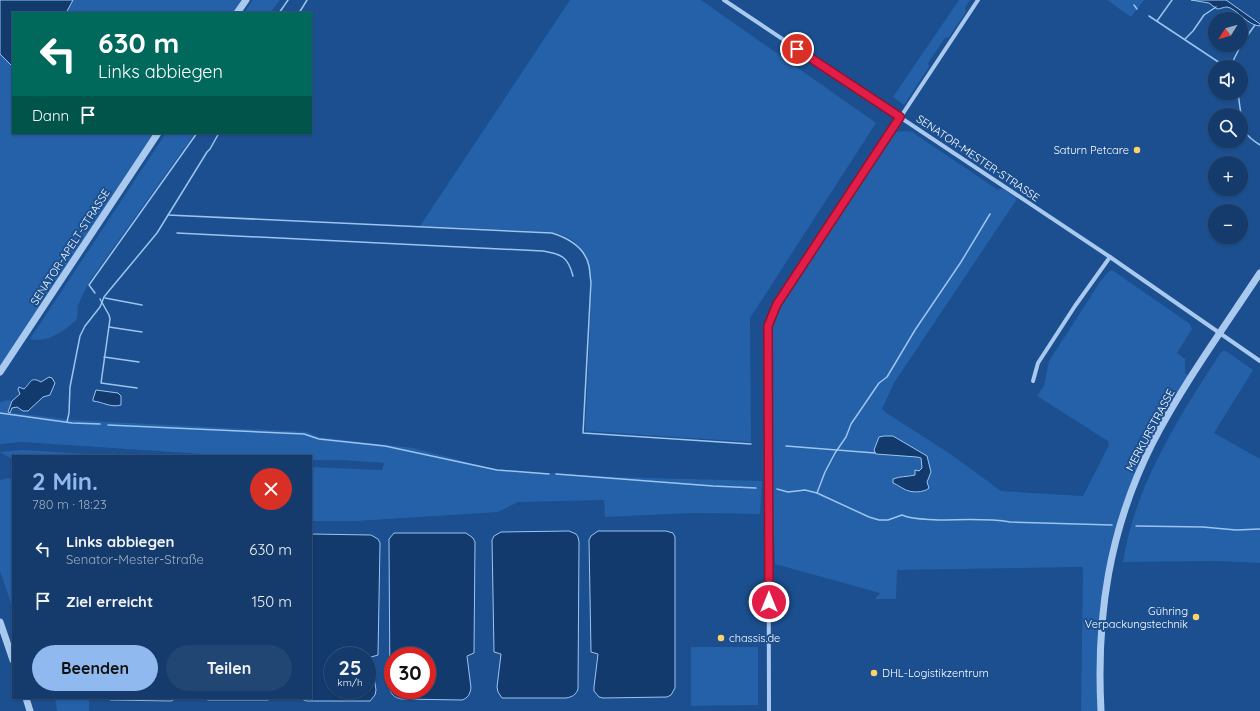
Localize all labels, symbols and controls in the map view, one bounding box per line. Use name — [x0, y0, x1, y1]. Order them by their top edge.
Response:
north arrow — [1208, 12, 1248, 52]
map controls — [1208, 12, 1248, 244]
text: 630 m — [98, 25, 179, 60]
icon: left — [32, 28, 84, 80]
pin — [780, 32, 814, 66]
icon: arrive — [786, 38, 808, 60]
text: Links abbiegen — [98, 60, 223, 83]
button: sound — [1208, 60, 1248, 100]
icon: arrive — [77, 104, 99, 126]
text: Dann — [32, 106, 69, 125]
button: search — [1208, 108, 1248, 148]
street label: SENATOR-MESTER-STRASSE — [914, 112, 1042, 204]
place label: Saturn Petcare — [1054, 143, 1129, 157]
marker: Saturn Petcare — [1132, 145, 1142, 155]
button: + — [1208, 156, 1248, 196]
street label: SENATOR-APELT-STRASSE — [27, 186, 113, 308]
button: − — [1208, 204, 1248, 244]
street label: MERKURSTRASSE — [1122, 386, 1178, 474]
text: 2 Min. — [32, 466, 98, 496]
button: close — [250, 468, 292, 510]
text: 780 m · 18:23 — [32, 496, 107, 512]
text: Links abbiegen — [66, 532, 174, 551]
icon: left — [32, 538, 54, 560]
text: 630 m — [249, 540, 292, 559]
text: Senator-Mester-Straße — [66, 551, 204, 567]
position arrow — [748, 581, 790, 623]
icon: arrive — [32, 590, 54, 612]
text: Ziel erreicht — [66, 592, 153, 611]
text: 150 m — [252, 592, 292, 611]
place label: Gühring Verpackungstechnik — [1085, 604, 1188, 631]
marker: Gühring Verpackungstechnik — [1191, 612, 1201, 622]
place label: chassis.de — [729, 631, 780, 645]
marker: chassis.de — [716, 633, 726, 643]
button: Beenden — [32, 645, 158, 691]
button: Teilen — [166, 645, 292, 691]
speed limit sign: 30 — [384, 647, 436, 699]
text: 25 — [339, 655, 361, 680]
place label: DHL-Logistikzentrum — [882, 666, 989, 680]
marker: DHL-Logistikzentrum — [869, 668, 879, 678]
text: km/h — [337, 676, 363, 689]

